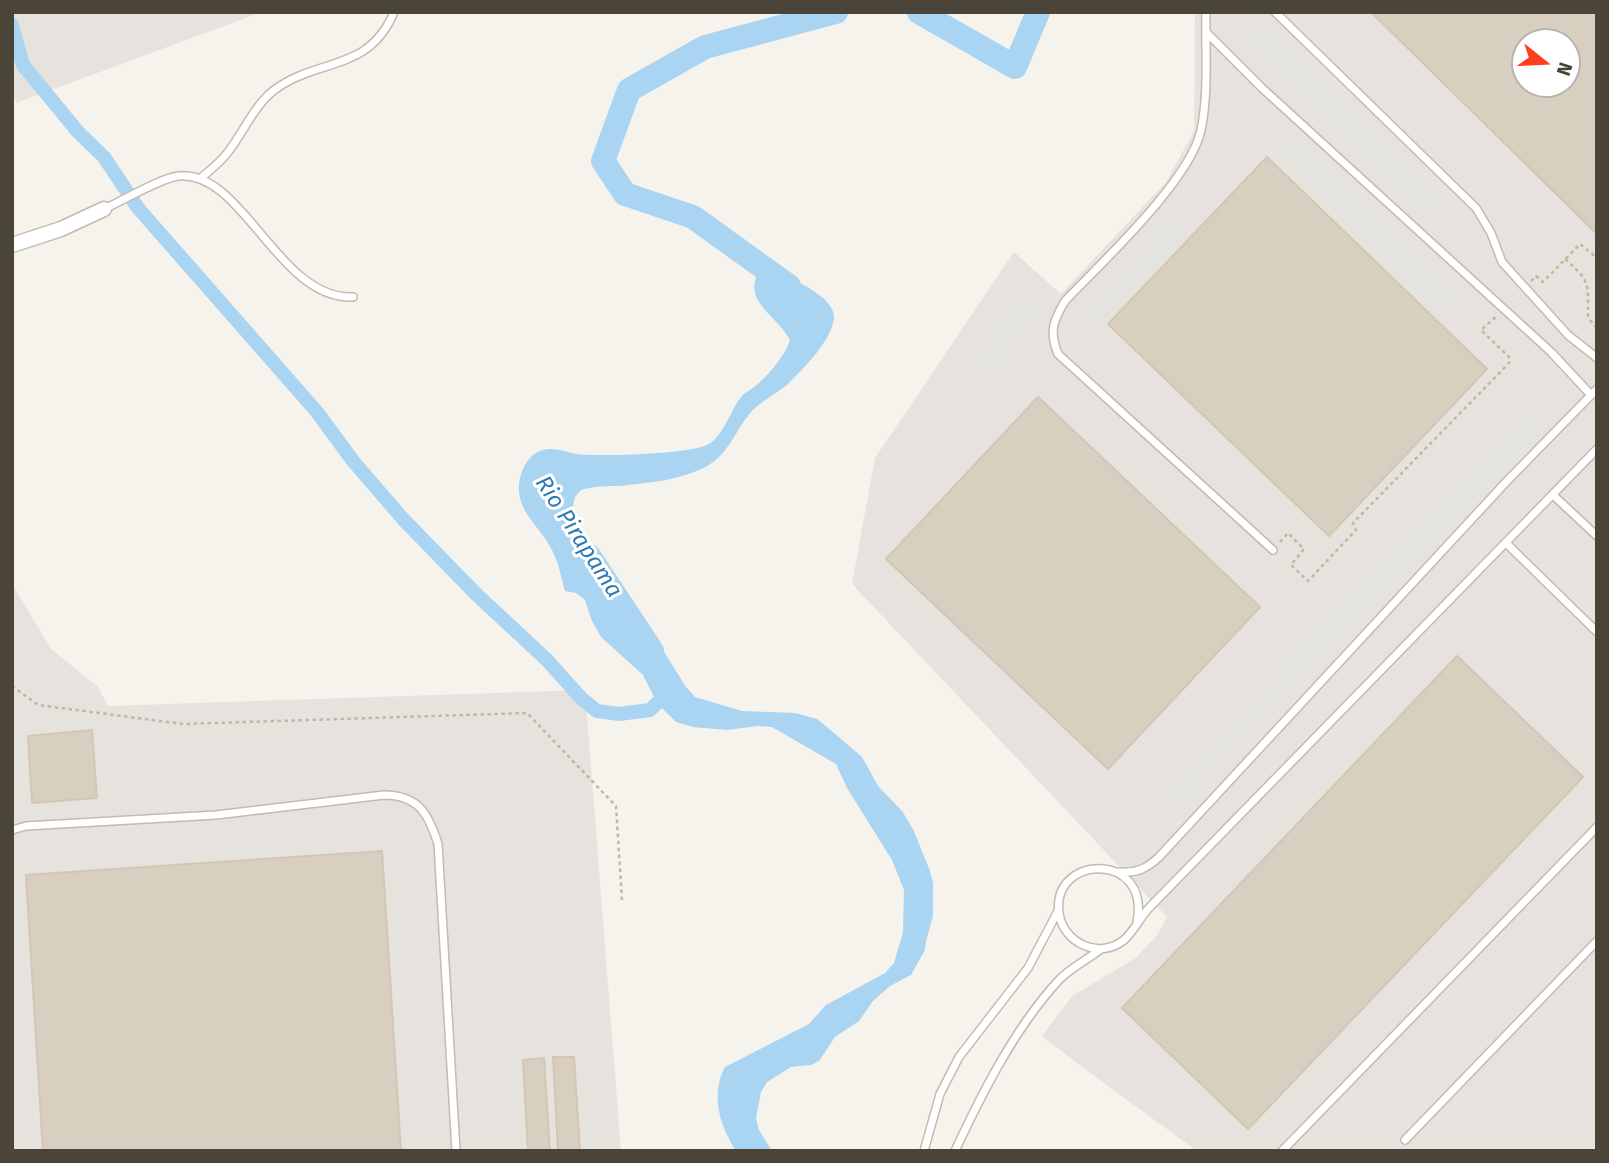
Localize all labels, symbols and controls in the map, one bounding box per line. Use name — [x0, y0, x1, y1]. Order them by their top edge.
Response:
north arrow — [1511, 28, 1581, 98]
text: N — [1552, 59, 1577, 79]
water label: Rio Pirapama — [529, 471, 627, 603]

